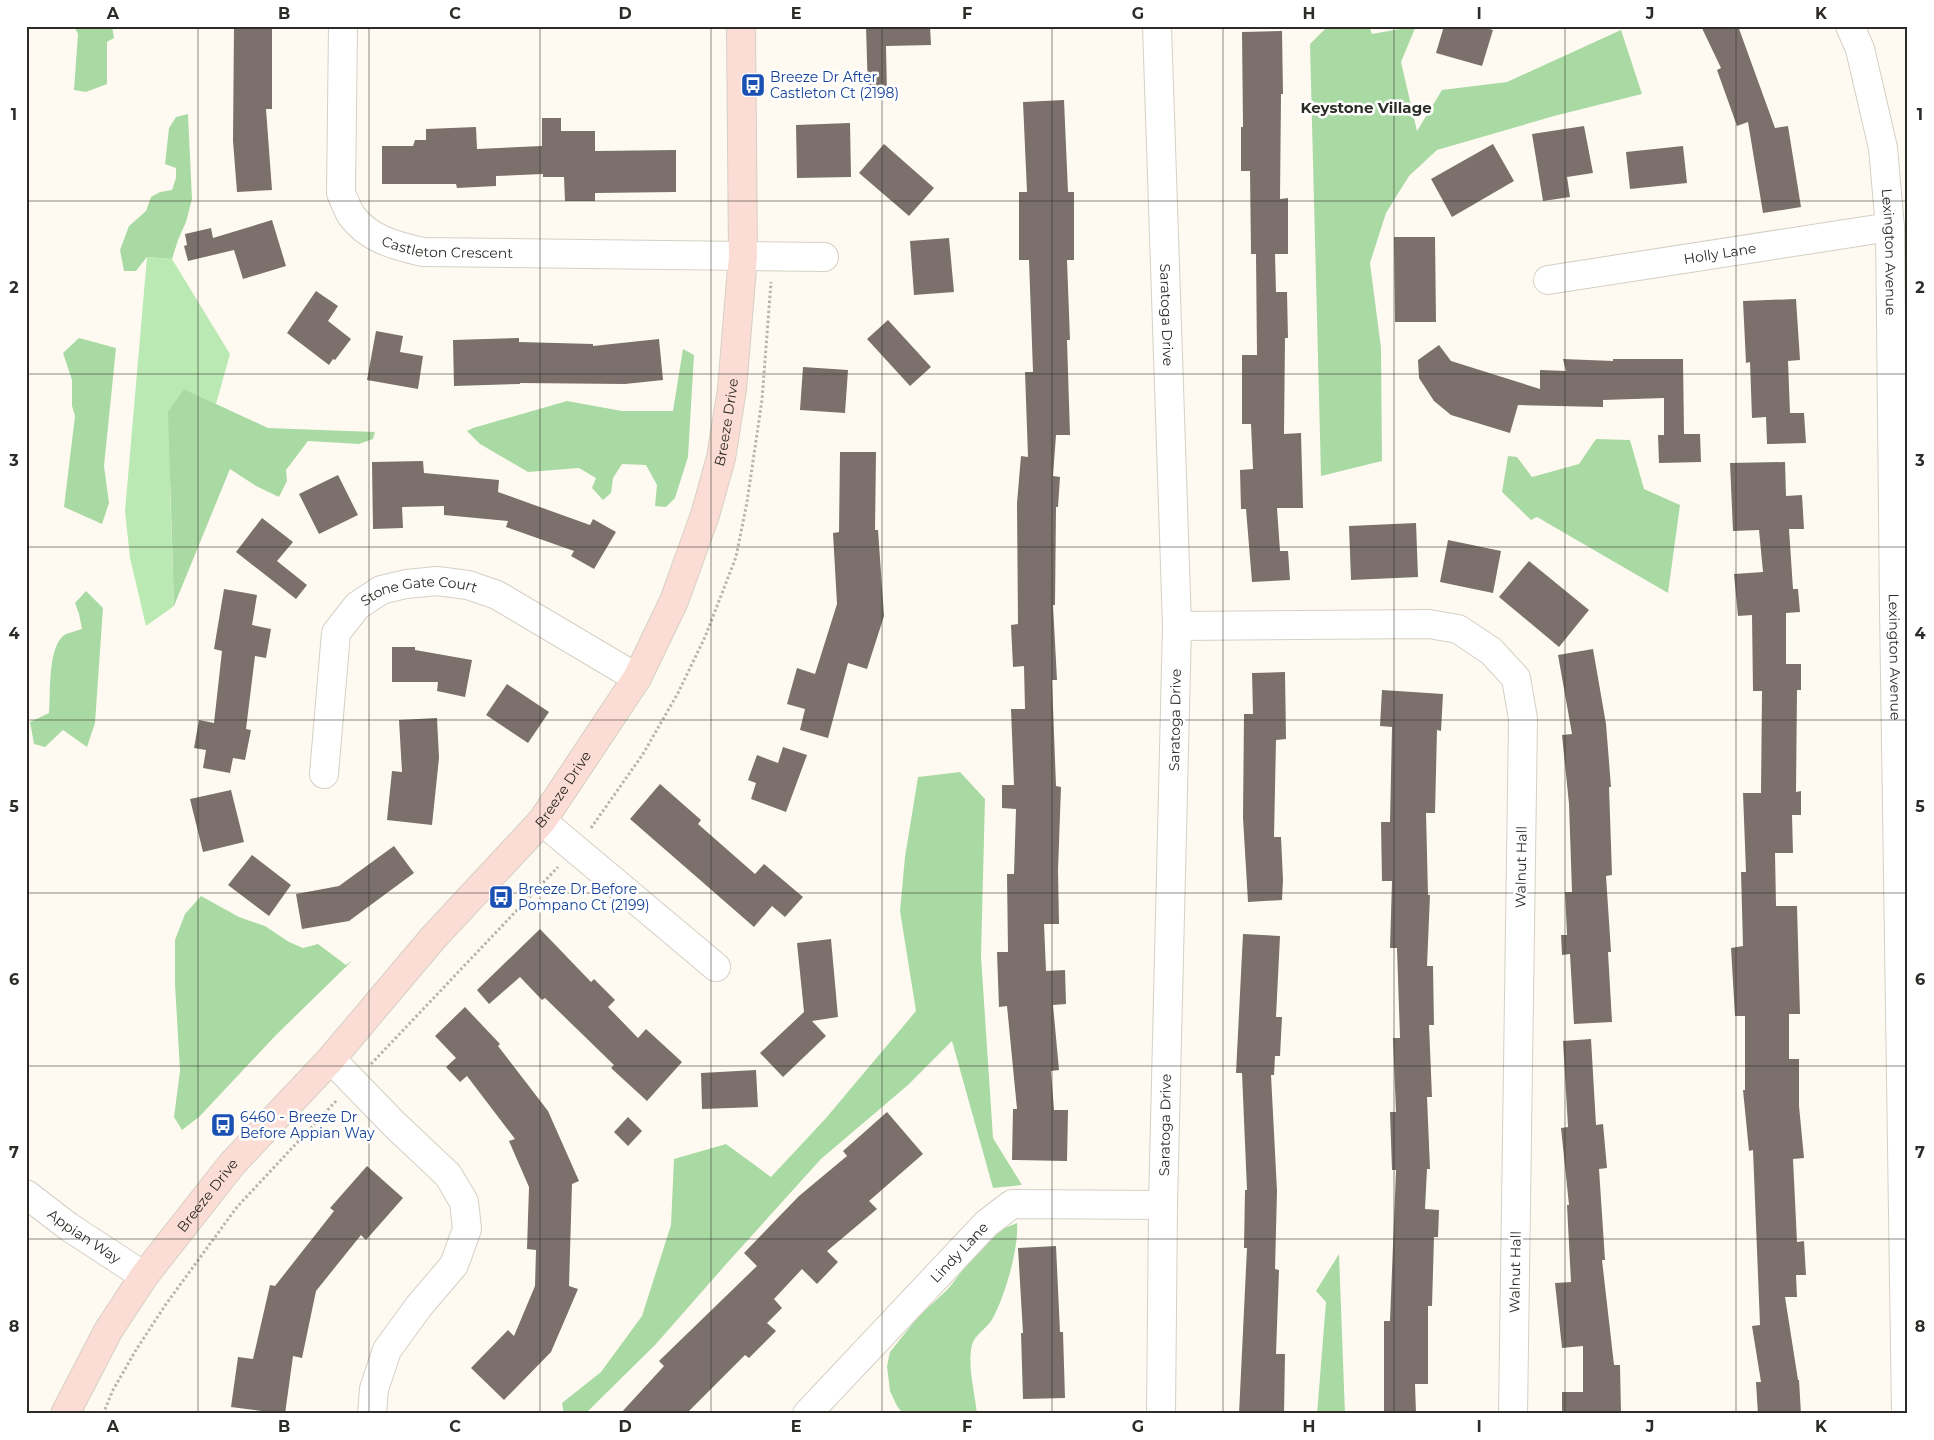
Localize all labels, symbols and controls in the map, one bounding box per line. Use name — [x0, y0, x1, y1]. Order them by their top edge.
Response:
text: A — [106, 4, 120, 23]
text: B — [278, 4, 290, 23]
text: C — [449, 4, 461, 23]
text: D — [618, 4, 632, 23]
text: E — [791, 4, 801, 23]
text: F — [962, 4, 972, 23]
text: G — [1132, 4, 1144, 23]
text: H — [1303, 4, 1315, 23]
text: I — [1476, 4, 1482, 23]
text: J — [1645, 4, 1654, 23]
text: K — [1815, 4, 1828, 23]
place label: Breeze Dr After Castleton Ct (2198) — [770, 68, 899, 102]
bus stop icon: Breeze Dr After Castleton Ct (2198) — [740, 72, 766, 98]
district label: Keystone Village — [1300, 98, 1432, 117]
text: 1 — [11, 105, 17, 124]
text: 1 — [1917, 105, 1923, 124]
street label: Lexington Avenue — [1878, 188, 1900, 316]
street label: Castleton Crescent — [379, 232, 513, 262]
street label: Holly Lane — [1682, 239, 1758, 268]
street label: Saratoga Drive — [1156, 263, 1177, 366]
text: 2 — [9, 278, 19, 297]
text: 2 — [1915, 278, 1925, 297]
street label: Breeze Drive — [710, 378, 742, 468]
text: 3 — [8, 451, 19, 470]
text: 3 — [1914, 451, 1925, 470]
street label: Stone Gate Court — [357, 572, 480, 610]
street label: Lexington Avenue — [1885, 593, 1905, 721]
text: 4 — [8, 624, 20, 643]
text: 4 — [1914, 624, 1926, 643]
street label: Saratoga Drive — [1165, 669, 1185, 771]
street label: Breeze Drive — [531, 748, 595, 832]
text: 5 — [9, 797, 19, 816]
text: 5 — [1915, 797, 1925, 816]
street label: Walnut Hall — [1511, 826, 1531, 908]
place label: Breeze Dr Before Pompano Ct (2199) — [518, 880, 650, 914]
bus stop icon: Breeze Dr Before Pompano Ct (2199) — [488, 884, 514, 910]
text: 6 — [9, 970, 19, 989]
text: 6 — [1915, 970, 1925, 989]
street label: Saratoga Drive — [1155, 1074, 1175, 1176]
place label: 6460 - Breeze Dr Before Appian Way — [240, 1108, 375, 1142]
bus stop icon: 6460 - Breeze Dr Before Appian Way — [210, 1112, 236, 1138]
text: 7 — [9, 1143, 19, 1162]
text: 7 — [1915, 1143, 1925, 1162]
street label: Breeze Drive — [173, 1154, 242, 1236]
street label: Appian Way — [44, 1205, 125, 1268]
street label: Lindy Lane — [926, 1218, 992, 1286]
street label: Walnut Hall — [1505, 1231, 1525, 1313]
text: 8 — [9, 1317, 19, 1336]
text: 8 — [1915, 1317, 1925, 1336]
text: A — [106, 1417, 120, 1436]
text: B — [278, 1417, 290, 1436]
text: C — [449, 1417, 461, 1436]
text: D — [618, 1417, 632, 1436]
text: E — [791, 1417, 801, 1436]
text: F — [962, 1417, 972, 1436]
text: G — [1132, 1417, 1144, 1436]
text: H — [1303, 1417, 1315, 1436]
text: I — [1476, 1417, 1482, 1436]
text: J — [1645, 1417, 1654, 1436]
text: K — [1815, 1417, 1828, 1436]

